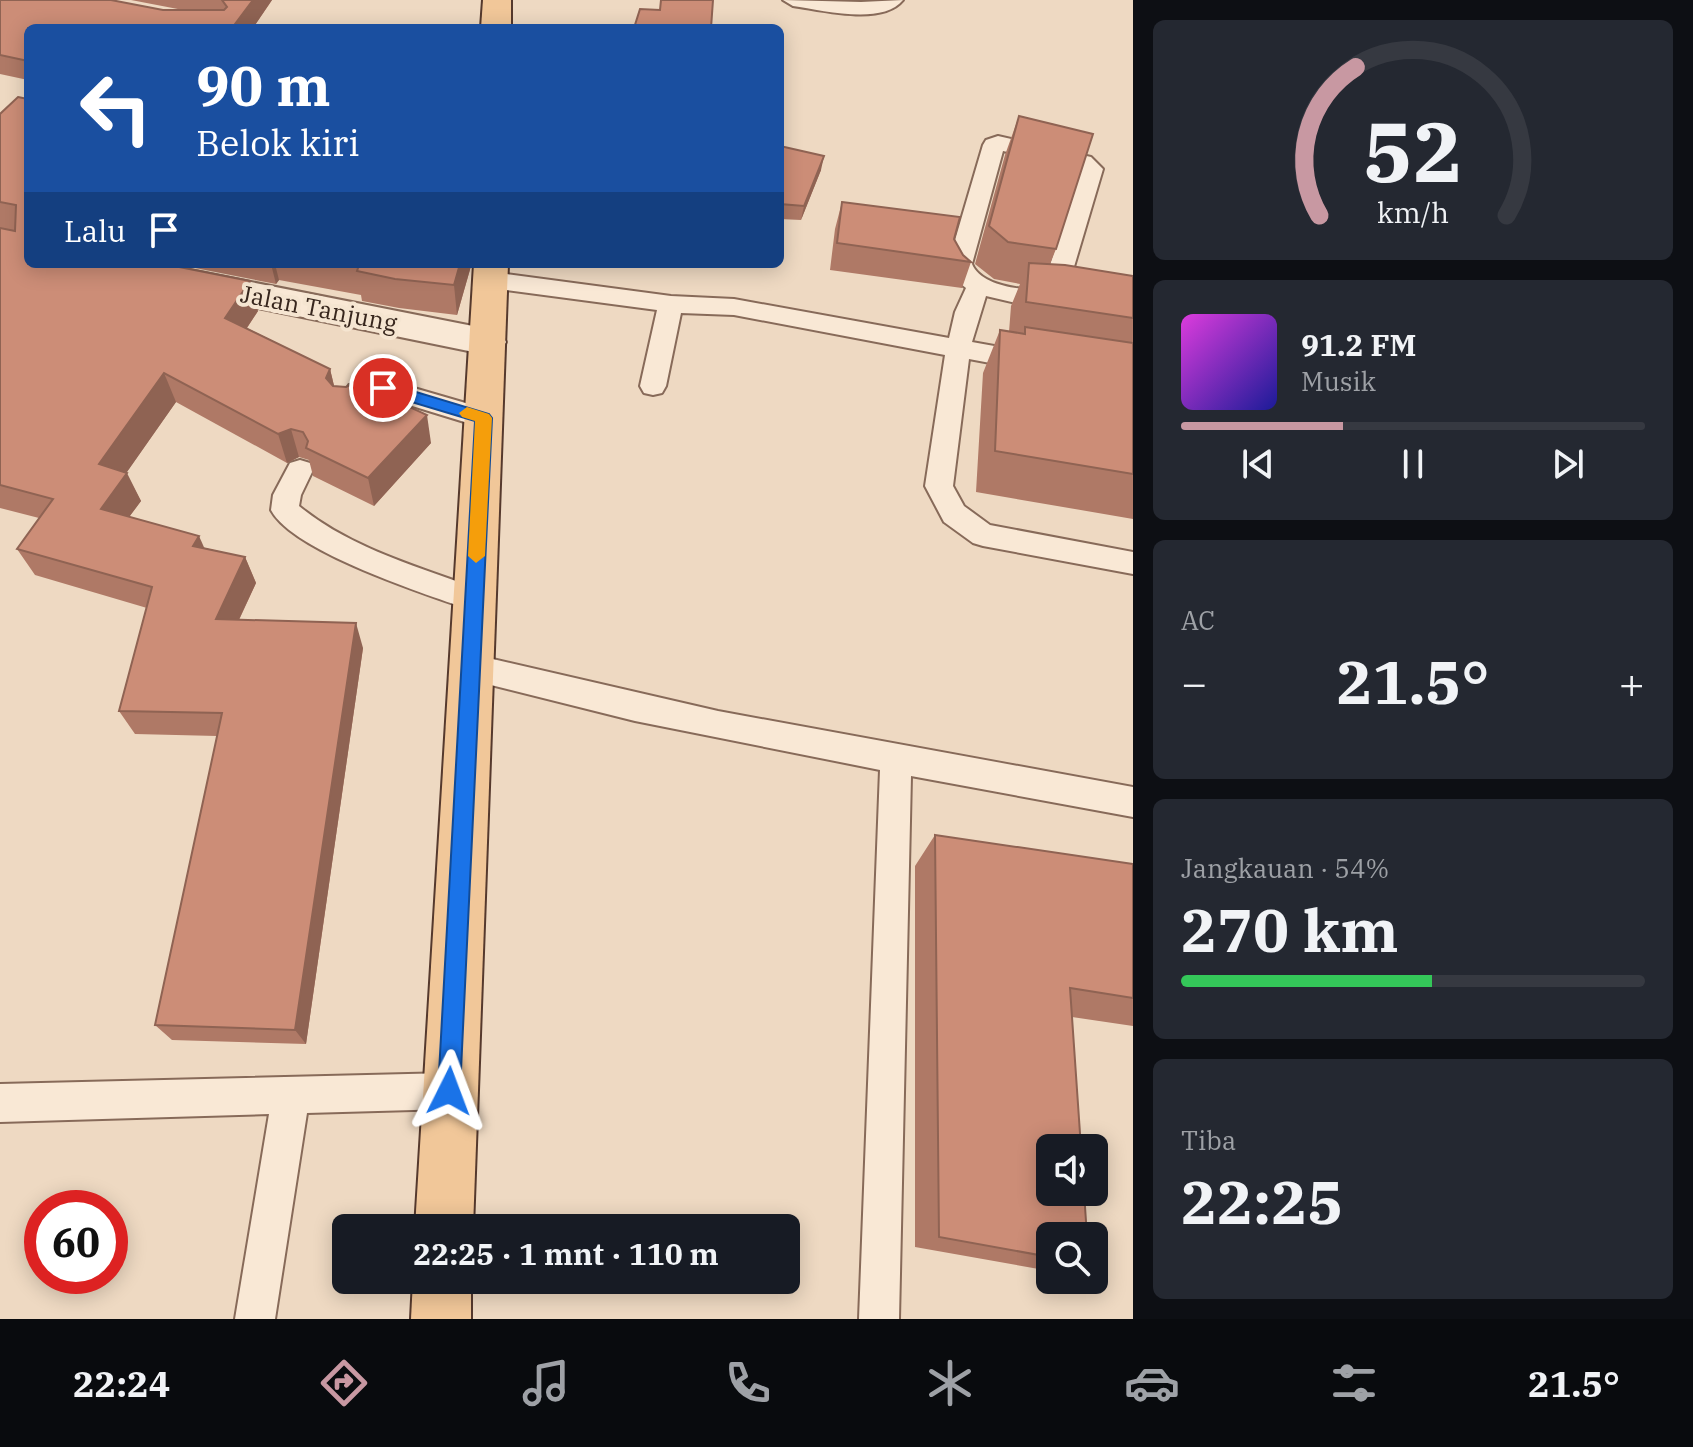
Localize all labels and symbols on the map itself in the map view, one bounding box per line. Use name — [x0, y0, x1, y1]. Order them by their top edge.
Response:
street label: Jalan Tanjung — [238, 277, 400, 339]
pin — [349, 354, 417, 422]
position arrow — [407, 1049, 491, 1133]
speed limit sign: 60 — [24, 1190, 128, 1294]

